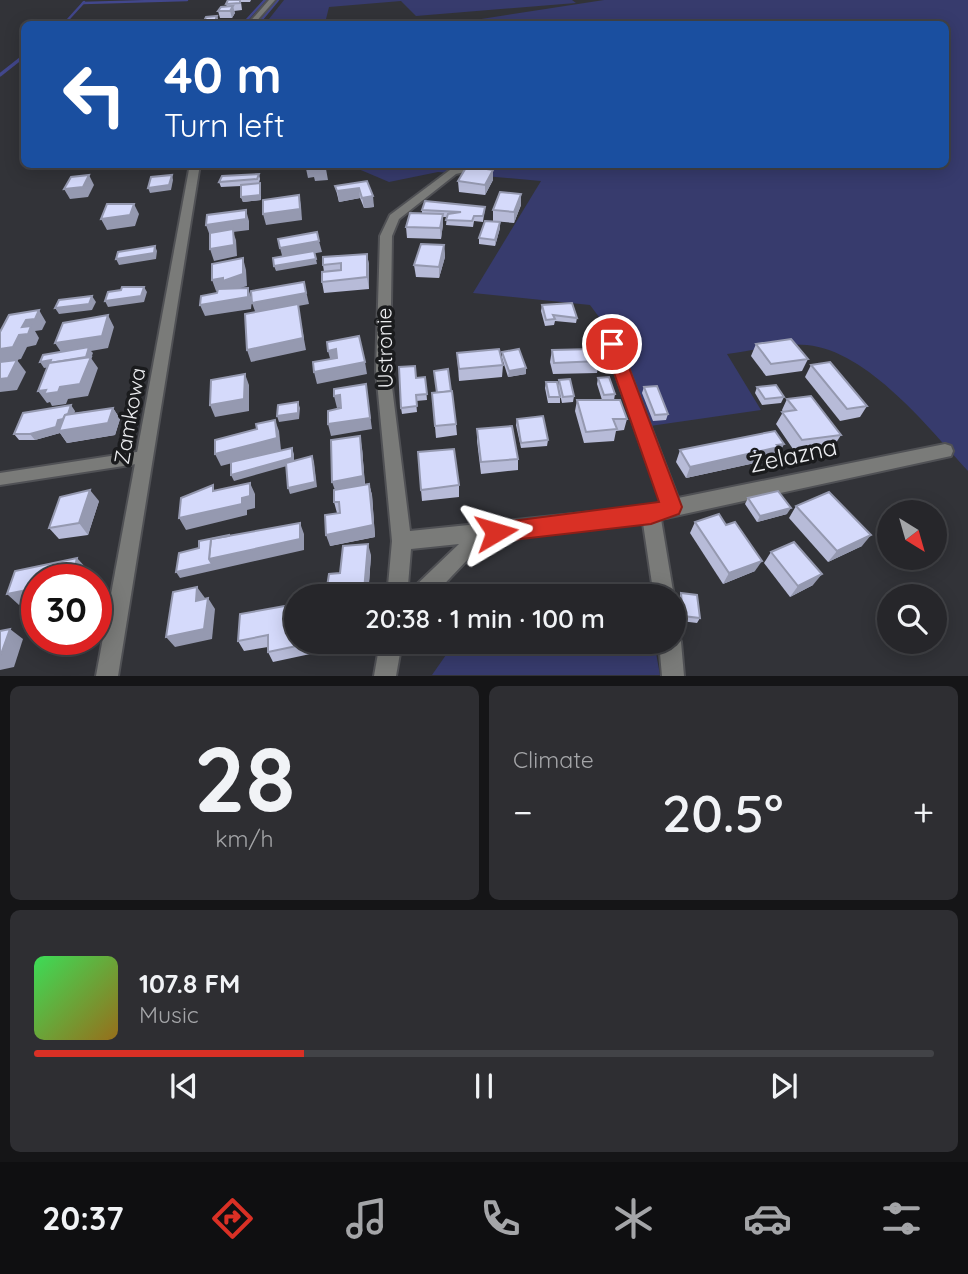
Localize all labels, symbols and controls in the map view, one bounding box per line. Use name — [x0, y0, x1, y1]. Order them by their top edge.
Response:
text: 40 m — [164, 44, 282, 105]
icon: left — [49, 49, 140, 140]
text: Turn left — [164, 105, 285, 145]
street label: Ustronie — [370, 307, 398, 389]
pin — [582, 314, 642, 374]
icon: arrive — [593, 325, 631, 363]
street label: Zamkowa — [108, 366, 150, 466]
street label: Żelazna — [746, 431, 839, 479]
position arrow — [459, 495, 533, 569]
north arrow — [877, 500, 947, 570]
map controls — [877, 500, 947, 654]
speed limit sign: 30 — [21, 564, 112, 655]
button: search — [877, 584, 947, 654]
text: 20:38 · 1 min · 100 m — [365, 602, 605, 635]
text: 28 — [194, 721, 295, 835]
text: Climate — [513, 745, 594, 774]
text: 20.5° — [662, 780, 783, 845]
text: − — [513, 788, 533, 836]
text: + — [913, 788, 934, 836]
text: km/h — [215, 824, 274, 853]
text: 107.8 FM — [139, 967, 240, 1000]
text: Music — [139, 1000, 199, 1029]
icon: previous — [165, 1067, 203, 1105]
icon: pause — [465, 1067, 503, 1105]
icon: next — [765, 1067, 803, 1105]
icon: directions — [208, 1194, 257, 1243]
icon: music — [342, 1194, 391, 1243]
icon: phone — [476, 1194, 525, 1243]
icon: climate — [609, 1194, 658, 1243]
icon: car — [743, 1194, 792, 1243]
icon: filters — [877, 1194, 926, 1243]
text: 20:37 — [42, 1198, 124, 1238]

